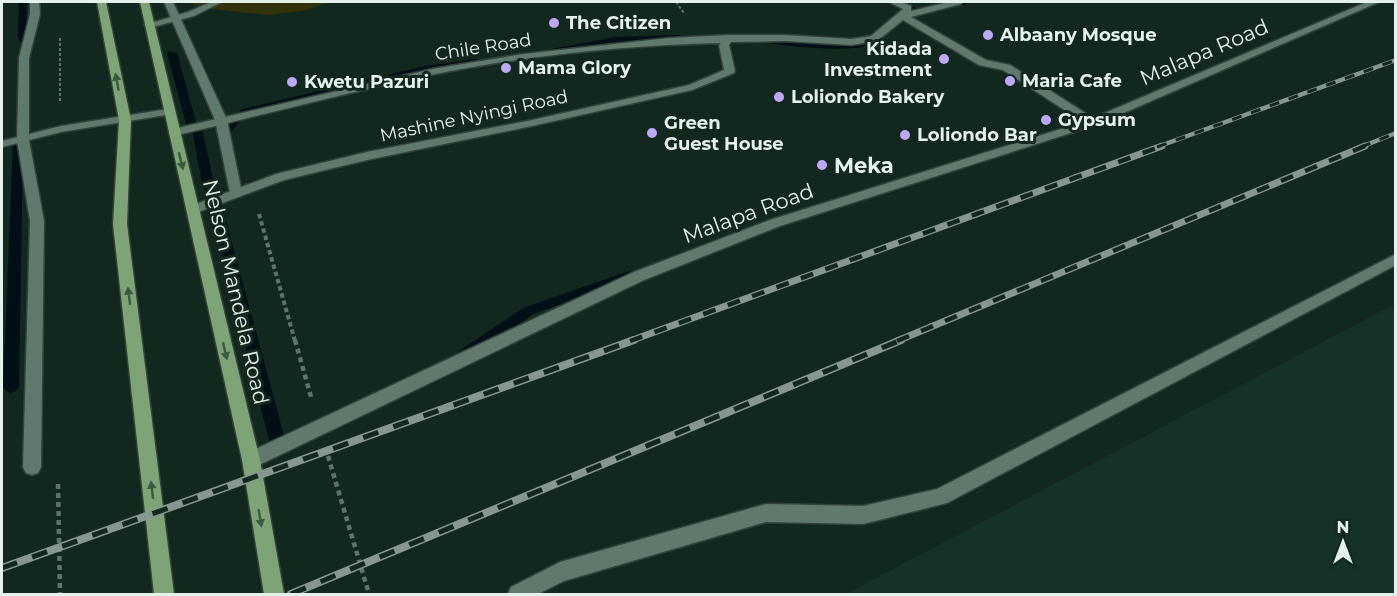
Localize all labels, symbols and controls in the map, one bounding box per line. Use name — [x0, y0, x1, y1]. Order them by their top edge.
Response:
place label: The Citizen — [566, 12, 671, 34]
street label: Malapa Road — [1136, 14, 1272, 90]
marker: The Citizen — [547, 16, 561, 30]
place label: Albaany Mosque — [999, 24, 1157, 46]
marker: Albaany Mosque — [981, 28, 995, 42]
street label: Chile Road — [433, 29, 533, 65]
place label: Kidada Investment — [824, 38, 932, 81]
marker: Kidada Investment — [937, 52, 951, 66]
place label: Mama Glory — [518, 57, 631, 79]
marker: Mama Glory — [499, 61, 513, 75]
place label: Maria Cafe — [1022, 70, 1122, 92]
place label: Kwetu Pazuri — [304, 71, 429, 93]
one-way arrow — [112, 72, 121, 91]
marker: Maria Cafe — [1003, 74, 1017, 88]
marker: Kwetu Pazuri — [285, 75, 299, 89]
street label: Mashine Nyingi Road — [378, 85, 570, 147]
place label: Loliondo Bakery — [791, 86, 944, 108]
marker: Loliondo Bakery — [772, 90, 786, 104]
place label: Gypsum — [1058, 109, 1136, 131]
place label: Green Guest House — [664, 112, 784, 155]
marker: Gypsum — [1039, 113, 1053, 127]
place label: Loliondo Bar — [917, 124, 1037, 146]
marker: Green Guest House — [645, 126, 659, 140]
marker: Loliondo Bar — [898, 128, 912, 142]
one-way arrow — [176, 152, 186, 170]
place label: Meka — [834, 153, 894, 178]
marker: Meka — [815, 158, 829, 172]
street label: Nelson Mandela Road — [198, 177, 274, 407]
street label: Malapa Road — [679, 178, 817, 248]
one-way arrow — [124, 287, 133, 306]
one-way arrow — [221, 341, 231, 360]
one-way arrow — [147, 480, 157, 499]
one-way arrow — [256, 509, 265, 528]
north arrow — [1313, 512, 1373, 572]
text: N — [1337, 518, 1349, 537]

